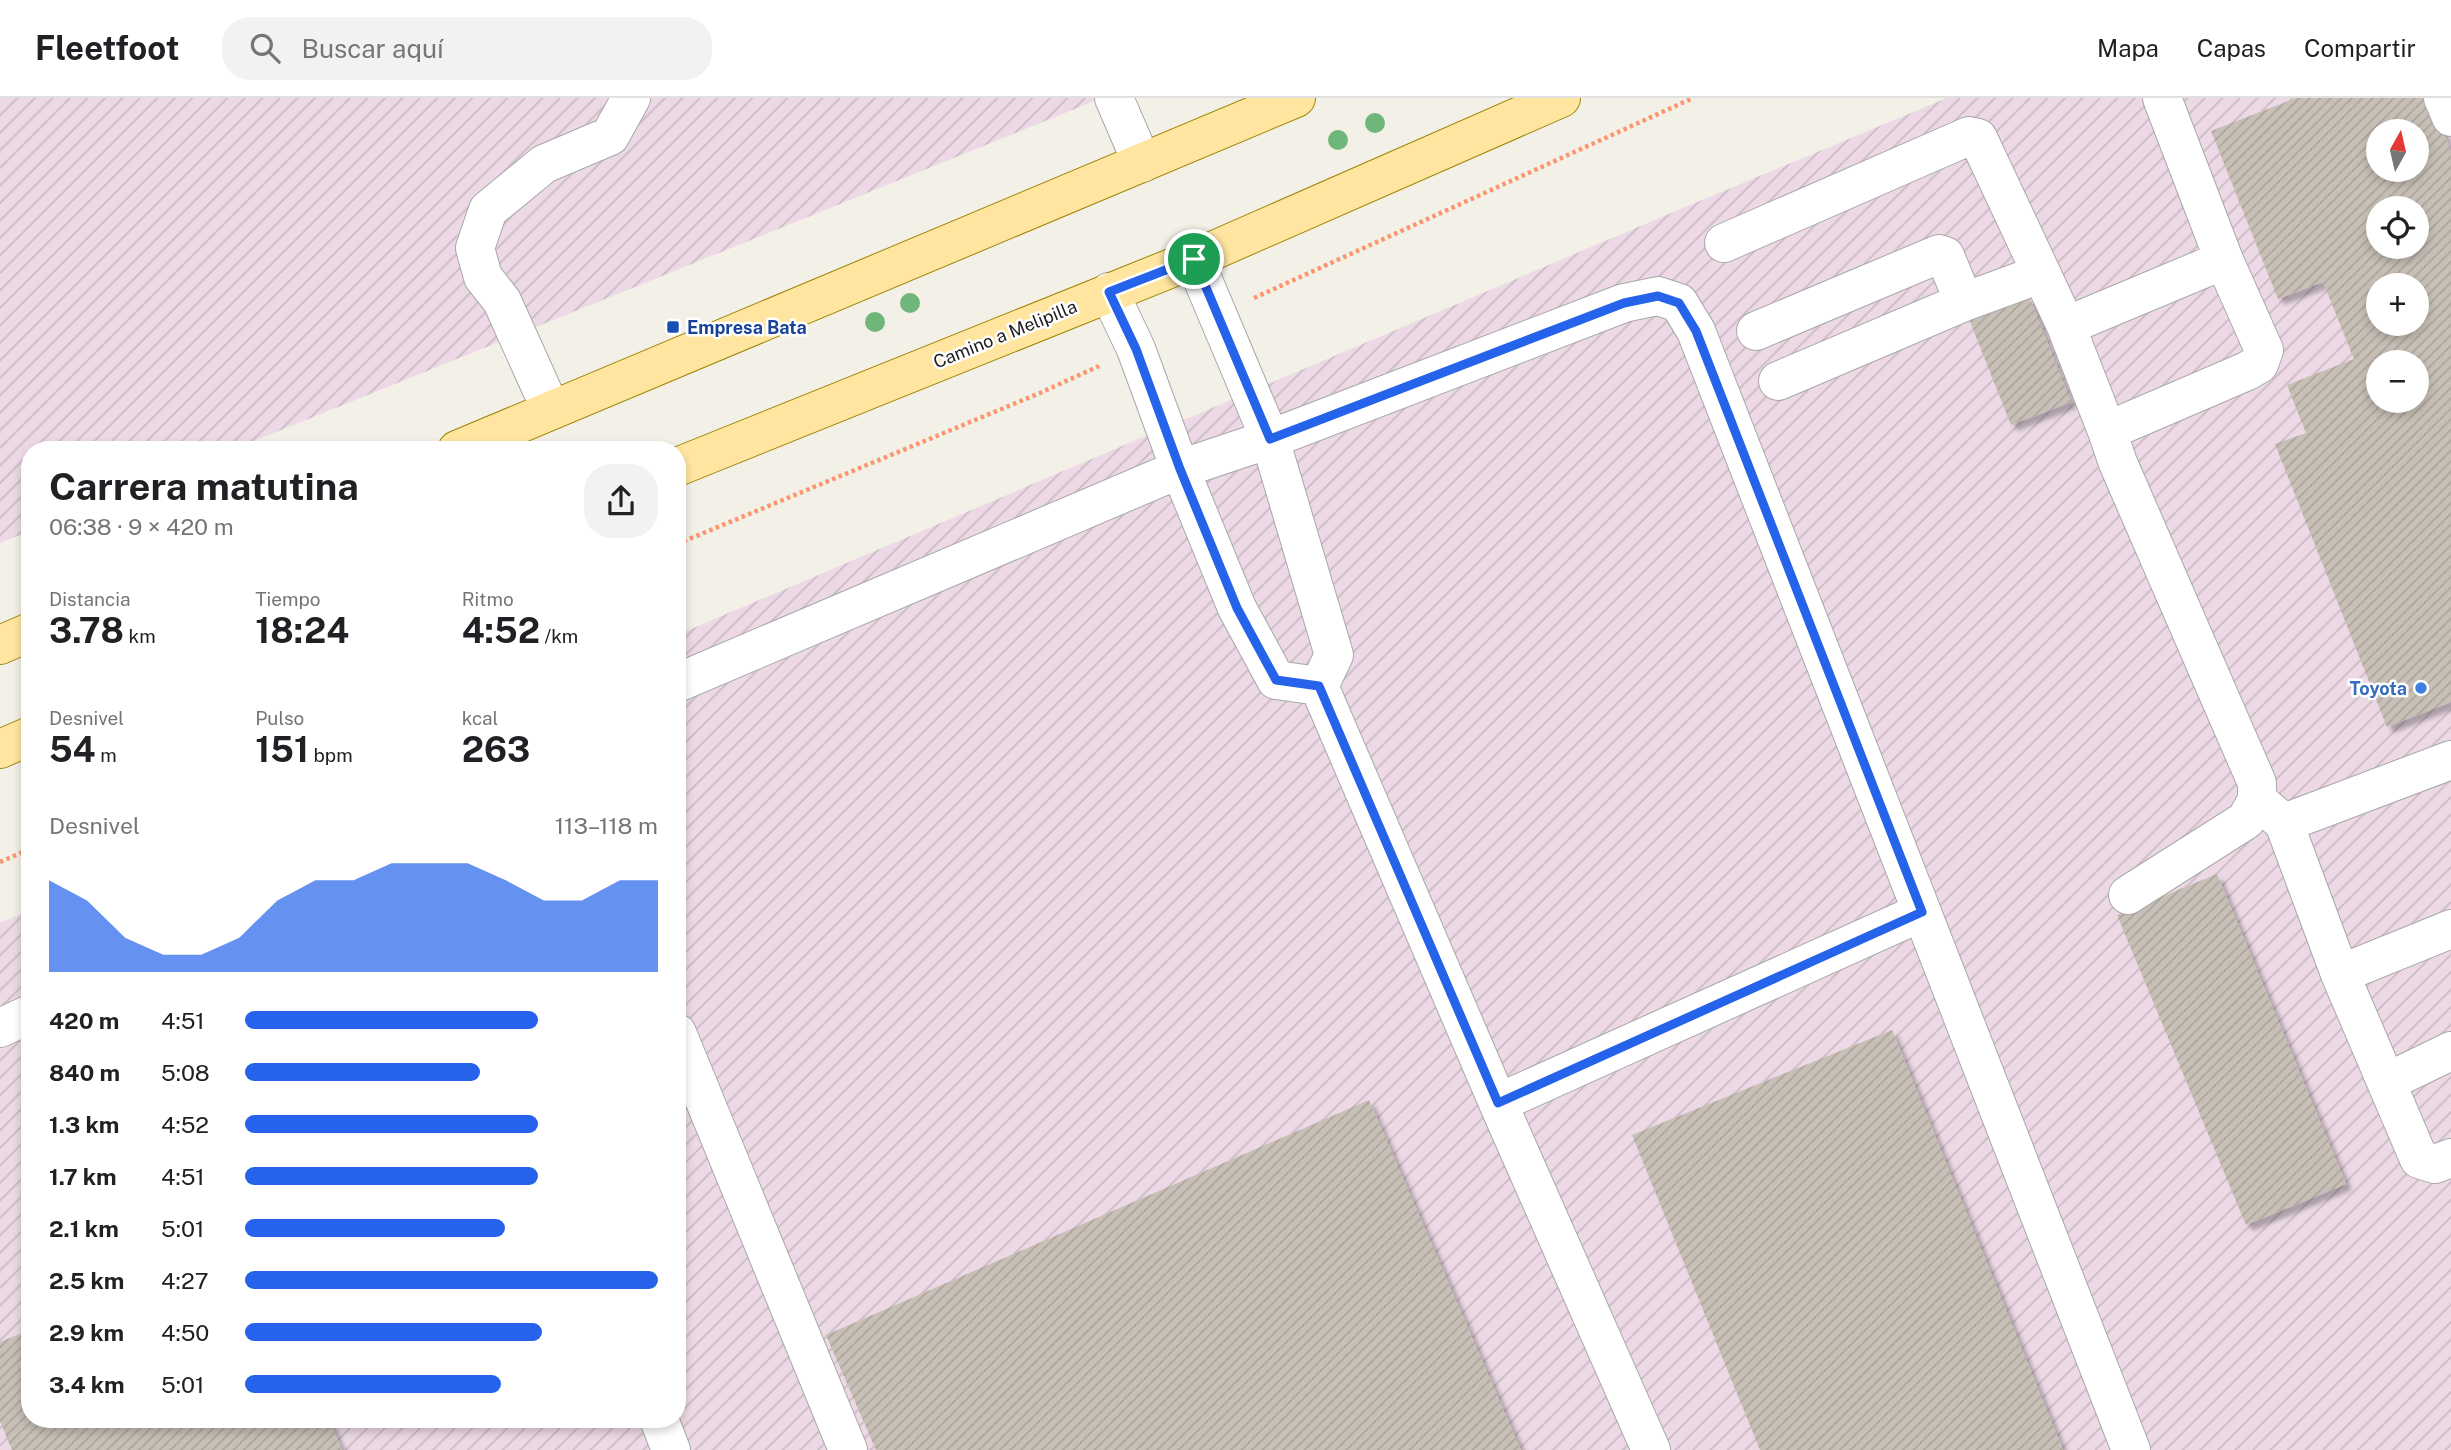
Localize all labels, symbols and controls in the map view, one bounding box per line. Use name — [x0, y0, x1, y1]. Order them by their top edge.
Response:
search box — [222, 17, 712, 80]
text: Fleetfoot — [35, 29, 180, 67]
icon: search — [246, 29, 284, 67]
text: Buscar aquí — [302, 33, 444, 64]
text: Mapa — [2097, 34, 2159, 62]
text: Capas — [2197, 34, 2266, 62]
text: Compartir — [2304, 34, 2416, 62]
north arrow — [2366, 119, 2429, 182]
map controls — [2366, 119, 2429, 413]
button: locate — [2366, 196, 2429, 259]
pin — [1164, 229, 1224, 289]
icon: arrive — [1175, 240, 1213, 278]
button: + — [2366, 273, 2429, 336]
street label: Camino a Melipilla — [930, 296, 1080, 372]
place label: Empresa Bata — [687, 317, 807, 338]
marker: Empresa Bata — [665, 319, 681, 335]
button: − — [2366, 350, 2429, 413]
text: Carrera matutina — [49, 464, 359, 509]
button: share — [584, 464, 658, 538]
text: 06:38 · 9 × 420 m — [49, 513, 234, 540]
text: Distancia — [49, 588, 131, 610]
text: Tiempo — [255, 588, 321, 610]
text: Ritmo — [462, 588, 514, 610]
text: 3.78 — [49, 610, 124, 651]
text: 18:24 — [255, 610, 349, 651]
text: 4:52 — [462, 610, 540, 651]
text: km — [124, 625, 156, 647]
text: /km — [540, 625, 578, 647]
place label: Toyota — [2350, 678, 2407, 699]
marker: Toyota — [2413, 680, 2429, 696]
text: Desnivel — [49, 707, 124, 729]
text: Pulso — [255, 707, 304, 729]
text: kcal — [462, 707, 498, 729]
text: 54 — [49, 729, 96, 770]
text: 151 — [255, 729, 309, 770]
text: 263 — [462, 729, 530, 770]
text: m — [96, 744, 117, 766]
text: bpm — [309, 744, 353, 766]
text: Desnivel — [49, 812, 140, 839]
text: 113–118 m — [555, 812, 658, 839]
text: 420 m — [49, 1007, 119, 1034]
text: 4:51 — [161, 1007, 205, 1034]
text: 840 m — [49, 1059, 120, 1086]
text: 5:08 — [161, 1059, 210, 1086]
text: 1.3 km — [49, 1111, 119, 1138]
text: 4:52 — [161, 1111, 209, 1138]
text: 1.7 km — [49, 1163, 117, 1190]
text: 4:51 — [161, 1163, 205, 1190]
text: 2.1 km — [49, 1215, 119, 1242]
text: 5:01 — [161, 1215, 204, 1242]
text: 2.5 km — [49, 1267, 124, 1294]
text: 4:27 — [161, 1267, 209, 1294]
text: 2.9 km — [49, 1319, 124, 1346]
text: 4:50 — [161, 1319, 209, 1346]
text: 3.4 km — [49, 1371, 125, 1398]
text: 5:01 — [161, 1371, 204, 1398]

